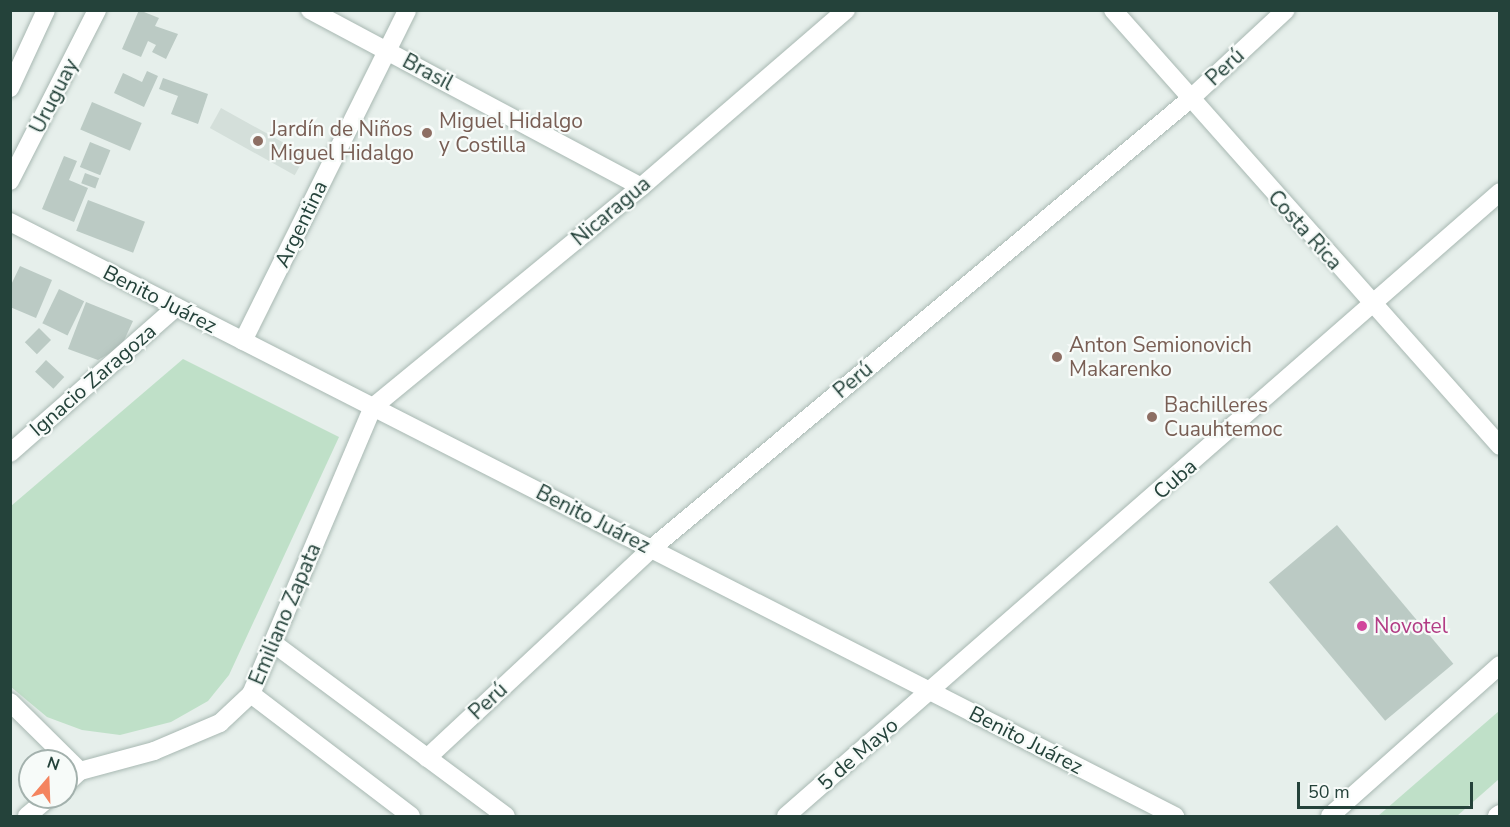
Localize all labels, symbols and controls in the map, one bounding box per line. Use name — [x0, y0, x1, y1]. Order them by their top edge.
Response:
street label: Perú — [1201, 43, 1249, 91]
street label: Brasil — [398, 48, 458, 96]
street label: Uruguay — [25, 54, 83, 138]
place label: Miguel Hidalgo y Costilla — [439, 108, 583, 158]
place label: Jardín de Niños Miguel Hidalgo — [270, 116, 414, 166]
marker: Miguel Hidalgo y Costilla — [420, 126, 434, 140]
marker: Jardín de Niños Miguel Hidalgo — [251, 134, 265, 148]
street label: Nicaragua — [567, 171, 655, 251]
street label: Argentina — [269, 177, 333, 271]
street label: Costa Rica — [1263, 185, 1347, 275]
street label: Benito Juárez — [99, 260, 221, 338]
street label: Ignacio Zaragoza — [25, 318, 161, 442]
place label: Anton Semionovich Makarenko — [1069, 332, 1252, 382]
marker: Anton Semionovich Makarenko — [1050, 350, 1064, 364]
street label: Perú — [828, 356, 878, 404]
place label: Bachilleres Cuauhtemoc — [1164, 392, 1282, 442]
marker: Bachilleres Cuauhtemoc — [1145, 410, 1159, 424]
street label: Cuba — [1148, 453, 1202, 505]
street label: Benito Juárez — [532, 480, 654, 558]
street label: Emiliano Zapata — [244, 539, 326, 689]
place label: Novotel — [1374, 613, 1448, 639]
marker: Novotel — [1355, 619, 1369, 633]
street label: Perú — [464, 677, 512, 725]
street label: Benito Juárez — [965, 701, 1087, 779]
street label: 5 de Mayo — [813, 712, 903, 796]
north arrow — [18, 749, 78, 809]
text: N — [44, 752, 62, 776]
scale bar — [1300, 770, 1476, 808]
text: 50 m — [1308, 780, 1350, 804]

